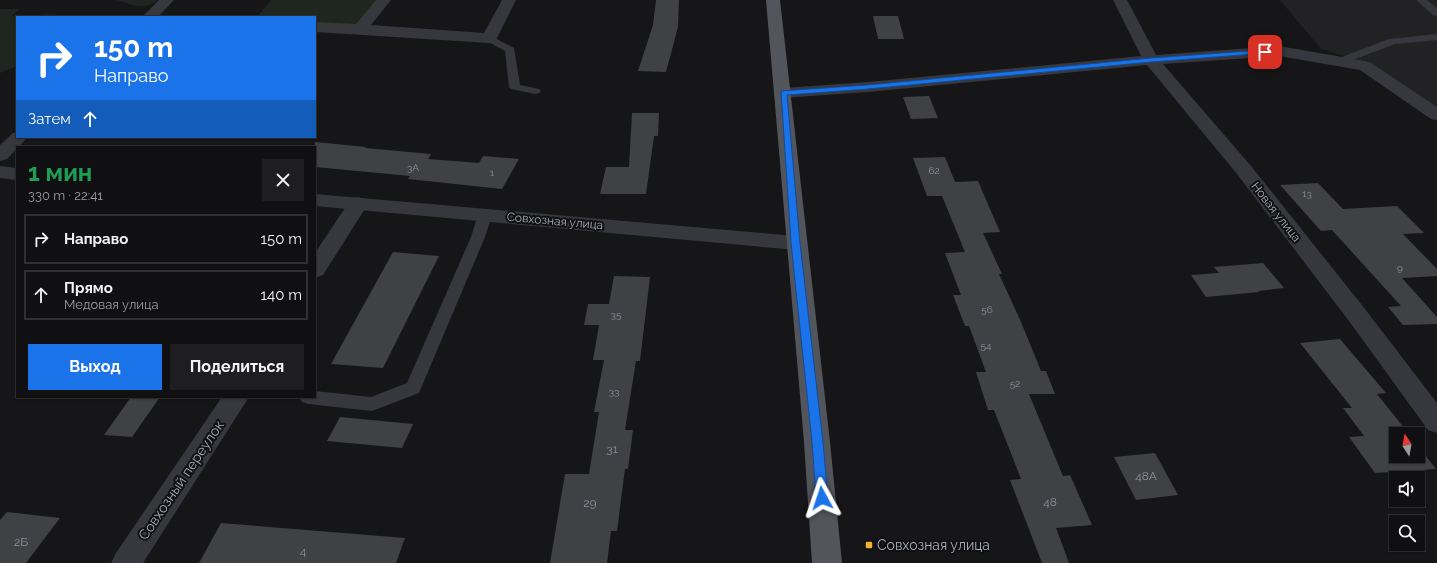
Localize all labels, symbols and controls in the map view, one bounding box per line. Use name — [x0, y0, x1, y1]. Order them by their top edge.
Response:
text: 150 m — [94, 31, 173, 64]
icon: right — [28, 32, 80, 84]
pin — [1248, 35, 1282, 69]
icon: arrive — [1254, 41, 1276, 63]
text: Направо — [94, 65, 168, 86]
icon: ahead — [79, 108, 101, 130]
text: Затем — [28, 110, 71, 128]
text: 1 мин — [28, 158, 92, 187]
button: close — [262, 159, 304, 201]
house number: 3А — [407, 162, 419, 173]
house number: 62 — [928, 165, 940, 176]
house number: 1 — [490, 167, 495, 178]
street label: Новая улица — [1248, 179, 1304, 245]
text: 330 m · 22:41 — [28, 188, 103, 203]
house number: 13 — [1302, 188, 1312, 199]
street label: Совхозная улица — [506, 210, 604, 232]
icon: right — [30, 228, 52, 250]
text: Направо — [64, 230, 128, 248]
text: 150 m — [261, 230, 302, 248]
house number: 9 — [1397, 262, 1403, 273]
text: Прямо — [64, 279, 113, 297]
icon: ahead — [30, 284, 52, 306]
text: 140 m — [261, 286, 302, 304]
text: Медовая улица — [64, 297, 159, 312]
house number: 56 — [981, 304, 993, 315]
house number: 35 — [611, 309, 622, 320]
house number: 54 — [981, 340, 992, 351]
button: Выход — [28, 344, 162, 390]
button: Поделиться — [170, 344, 304, 390]
house number: 52 — [1010, 378, 1020, 389]
house number: 33 — [609, 386, 619, 397]
street label: Совхозный переулок — [135, 417, 227, 543]
north arrow — [1389, 427, 1425, 463]
map controls — [1389, 427, 1425, 551]
house number: 31 — [606, 442, 618, 456]
house number: 48А — [1135, 469, 1157, 483]
button: sound — [1389, 471, 1425, 507]
position arrow — [801, 477, 843, 519]
house number: 48 — [1043, 495, 1057, 509]
house number: 29 — [583, 496, 597, 510]
button: search — [1389, 515, 1425, 551]
house number: 2Б — [14, 535, 28, 549]
place label: Совхозная улица — [877, 537, 990, 553]
marker: Совхозная улица — [864, 540, 874, 550]
house number: 4 — [300, 544, 307, 558]

